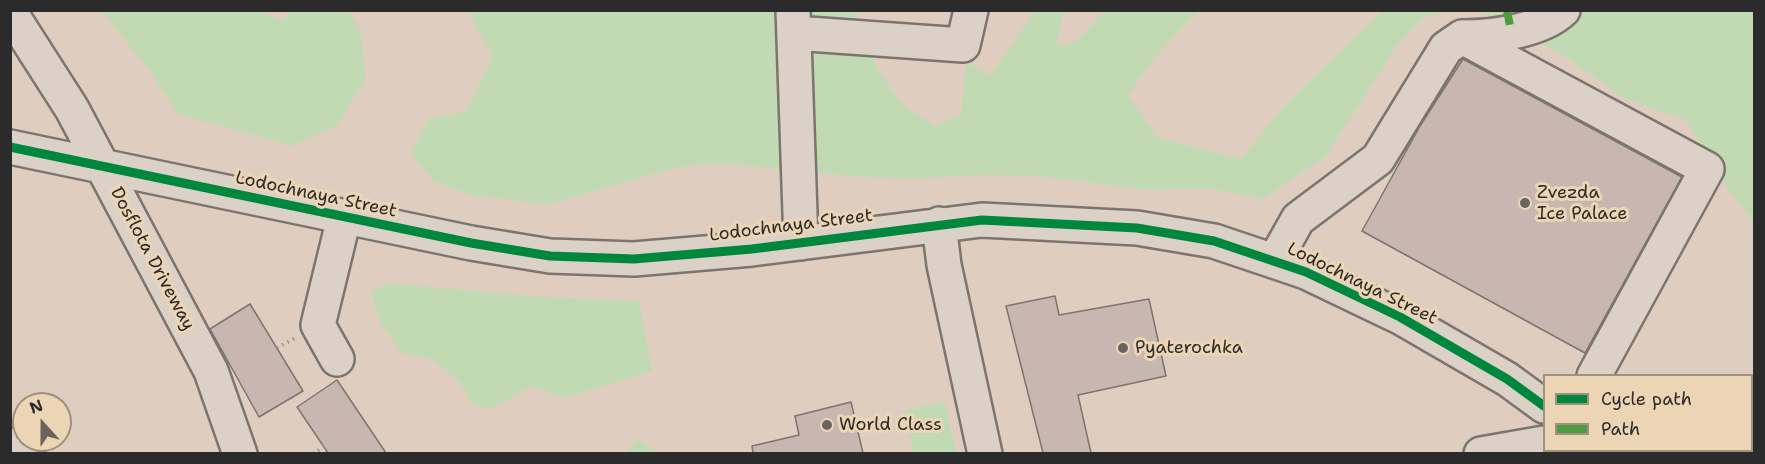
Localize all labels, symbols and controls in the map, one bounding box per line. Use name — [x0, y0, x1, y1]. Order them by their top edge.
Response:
street label: Lodochnaya Street — [233, 167, 399, 223]
place label: Zvezda Ice Palace — [1537, 182, 1627, 224]
street label: Dosflota Driveway — [105, 184, 199, 334]
marker: Zvezda Ice Palace — [1518, 196, 1532, 210]
street label: Lodochnaya Street — [708, 205, 874, 247]
street label: Lodochnaya Street — [1283, 238, 1441, 330]
place label: Pyaterochka — [1135, 337, 1243, 359]
marker: Pyaterochka — [1116, 341, 1130, 355]
legend — [1543, 374, 1753, 452]
text: Cycle path — [1601, 387, 1692, 411]
north arrow — [12, 392, 72, 452]
text: N — [26, 395, 46, 419]
place label: World Class — [839, 414, 942, 436]
text: Path — [1601, 417, 1640, 441]
marker: World Class — [820, 418, 834, 432]

